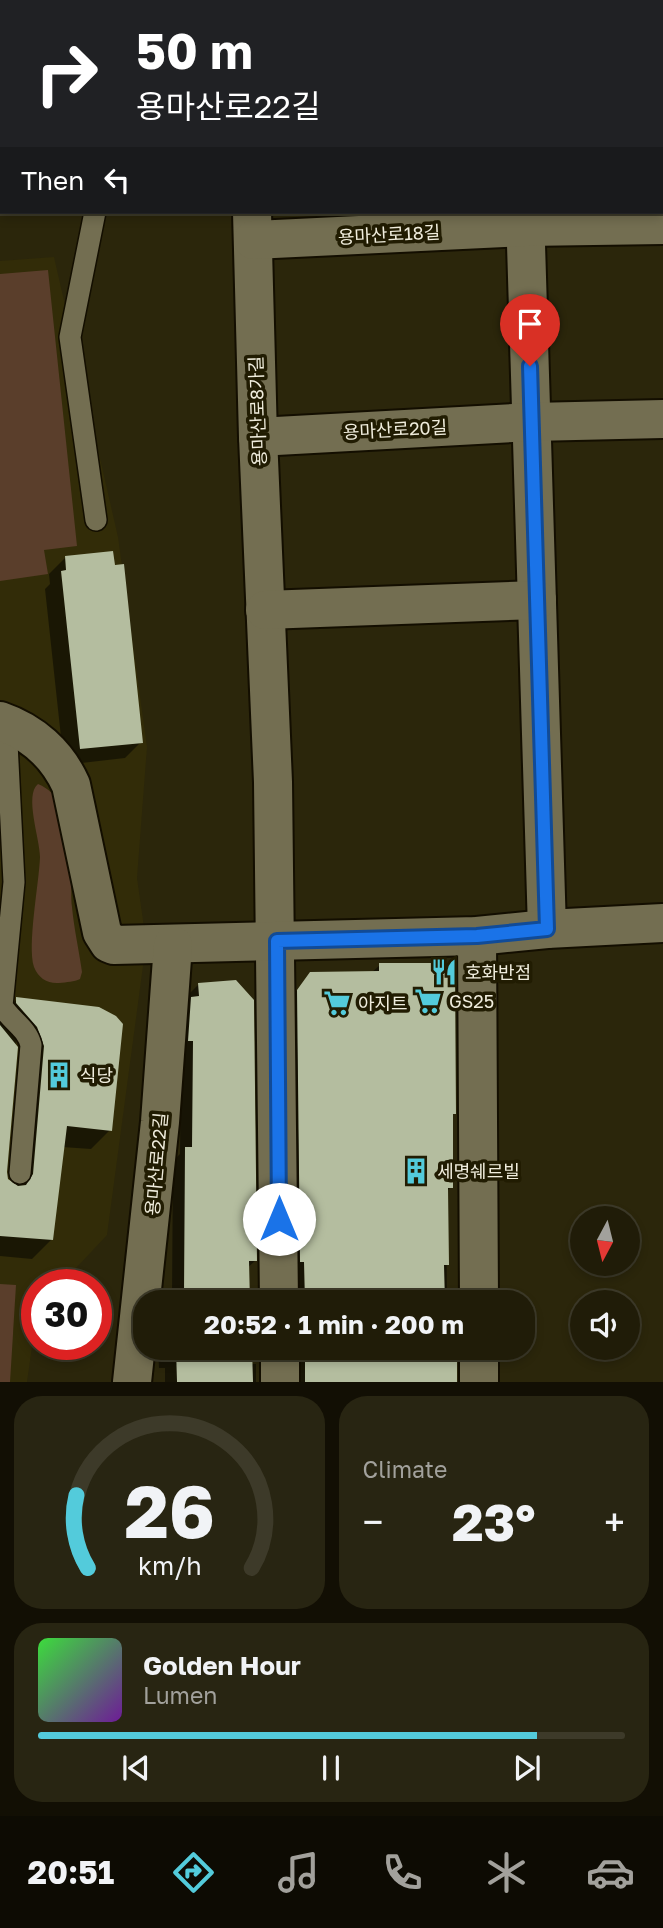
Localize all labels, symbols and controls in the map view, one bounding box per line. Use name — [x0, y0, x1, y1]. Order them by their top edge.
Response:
text: 50 m — [136, 21, 253, 80]
icon: right — [21, 28, 112, 119]
text: 용마산로22길 — [136, 87, 320, 125]
icon: left — [98, 161, 136, 199]
text: Then — [21, 165, 84, 196]
street label: 용마산로18길 — [337, 220, 441, 248]
pin — [500, 294, 560, 366]
icon: arrive — [511, 305, 549, 343]
street label: 용마산로8가길 — [244, 355, 270, 467]
street label: 용마산로20길 — [342, 415, 448, 443]
restaurant icon: 호화반점 — [429, 957, 459, 987]
place label: 호화반점 — [465, 961, 531, 983]
supermarket icon: GS25 — [413, 986, 443, 1016]
supermarket icon: 아지트 — [322, 988, 352, 1018]
place label: GS25 — [449, 990, 494, 1012]
place label: 아지트 — [358, 992, 408, 1014]
building icon: 식당 — [44, 1060, 74, 1090]
place label: 식당 — [80, 1064, 113, 1086]
street label: 용마산로22길 — [141, 1111, 171, 1217]
building icon: 세명쉐르빌 — [401, 1156, 431, 1186]
place label: 세명쉐르빌 — [437, 1160, 520, 1182]
position arrow — [242, 1182, 316, 1256]
north arrow — [570, 1206, 640, 1276]
map controls — [570, 1206, 640, 1360]
speed limit sign: 30 — [21, 1269, 112, 1360]
button: sound — [570, 1290, 640, 1360]
text: 20:52 · 1 min · 200 m — [204, 1309, 464, 1340]
text: Climate — [363, 1455, 447, 1483]
text: 26 — [124, 1468, 215, 1555]
text: 23° — [452, 1490, 536, 1552]
text: − — [363, 1499, 383, 1544]
text: + — [604, 1499, 625, 1544]
text: km/h — [137, 1550, 201, 1581]
text: Golden Hour — [143, 1650, 301, 1681]
text: Lumen — [143, 1681, 217, 1709]
icon: previous — [117, 1749, 155, 1787]
icon: pause — [312, 1749, 350, 1787]
icon: next — [508, 1749, 546, 1787]
icon: directions — [169, 1848, 218, 1897]
icon: music — [274, 1848, 323, 1897]
icon: phone — [378, 1848, 427, 1897]
icon: climate — [482, 1848, 531, 1897]
icon: car — [586, 1848, 635, 1897]
text: 20:51 — [28, 1853, 114, 1891]

